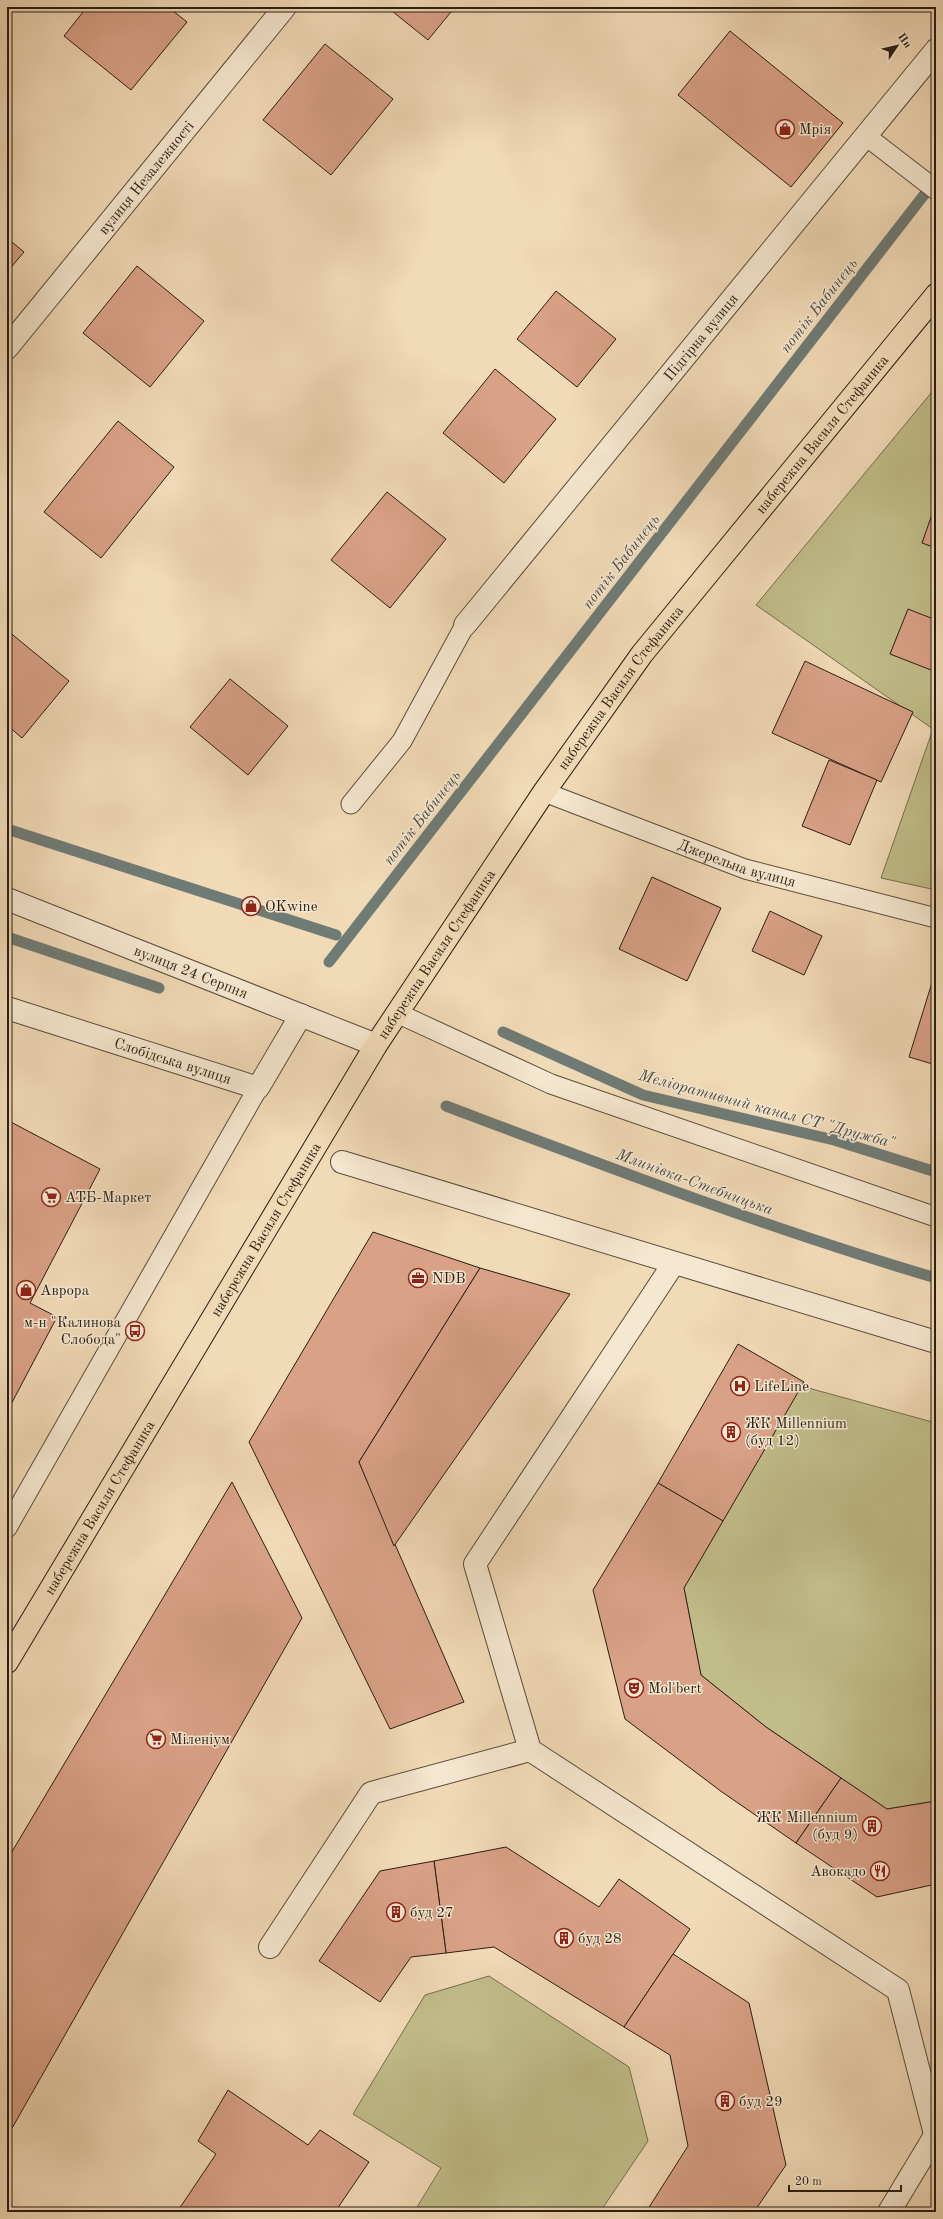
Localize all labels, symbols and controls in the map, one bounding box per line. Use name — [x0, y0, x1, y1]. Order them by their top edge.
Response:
north arrow — [877, 26, 917, 66]
text: Пн — [895, 32, 913, 50]
shop icon: Мрія — [774, 118, 796, 140]
street label: вулиця Незалежності — [97, 119, 198, 238]
place label: Мрія — [799, 123, 831, 138]
water label: потік Бабинець — [778, 256, 861, 357]
street label: Підгірна вулиця — [662, 292, 742, 385]
street label: набережна Василя Стефаника — [754, 353, 893, 517]
water label: потік Бабинець — [580, 512, 663, 613]
street label: набережна Василя Стефаника — [556, 603, 687, 773]
water label: потік Бабинець — [381, 768, 464, 869]
street label: Джерельна вулиця — [676, 838, 797, 891]
street label: набережна Василя Стефаника — [376, 867, 499, 1042]
shop icon: OKwine — [240, 895, 262, 917]
place label: OKwine — [265, 900, 318, 915]
street label: вулиця 24 Серпня — [132, 944, 250, 1003]
street label: Слобідська вулиця — [112, 1037, 233, 1088]
water label: Меліоративний канал СТ "Дружба" — [636, 1068, 897, 1152]
street label: набережна Василя Стефаника — [209, 1140, 325, 1320]
water label: Млинівка-Стебницька — [613, 1147, 775, 1219]
supermarket icon: АТБ-Маркет — [40, 1186, 62, 1208]
place label: АТБ-Маркет — [65, 1191, 151, 1206]
office icon: NDB — [407, 1267, 429, 1289]
place label: NDB — [432, 1272, 466, 1287]
shop icon: Аврора — [15, 1279, 37, 1301]
place label: Аврора — [40, 1284, 90, 1299]
place label: м-н "Калинова Слобода" — [24, 1316, 122, 1348]
bus stop icon: м-н "Калинова Слобода" — [124, 1320, 146, 1342]
hospital icon: LifeLine — [729, 1375, 751, 1397]
place label: LifeLine — [754, 1380, 809, 1395]
place label: ЖК Millennium (буд 12) — [745, 1417, 847, 1449]
street label: набережна Василя Стефаника — [43, 1418, 159, 1598]
building icon: ЖК Millennium (буд 12) — [720, 1421, 742, 1443]
theatre icon: Mol'bert — [623, 1677, 645, 1699]
place label: Mol'bert — [648, 1682, 702, 1697]
supermarket icon: Міленіум — [145, 1728, 167, 1750]
place label: Міленіум — [170, 1733, 230, 1748]
place label: ЖК Millennium (буд 9) — [756, 1811, 858, 1843]
building icon: ЖК Millennium (буд 9) — [861, 1815, 883, 1837]
restaurant icon: Авокадо — [869, 1860, 891, 1882]
place label: Авокадо — [810, 1865, 866, 1880]
building icon: буд 27 — [385, 1901, 407, 1923]
place label: буд 27 — [410, 1906, 454, 1921]
building icon: буд 28 — [553, 1927, 575, 1949]
place label: буд 28 — [578, 1932, 622, 1947]
building icon: буд 29 — [714, 2090, 736, 2112]
place label: буд 29 — [739, 2095, 783, 2110]
scale bar — [789, 2167, 901, 2193]
text: 20 m — [795, 2176, 822, 2188]

